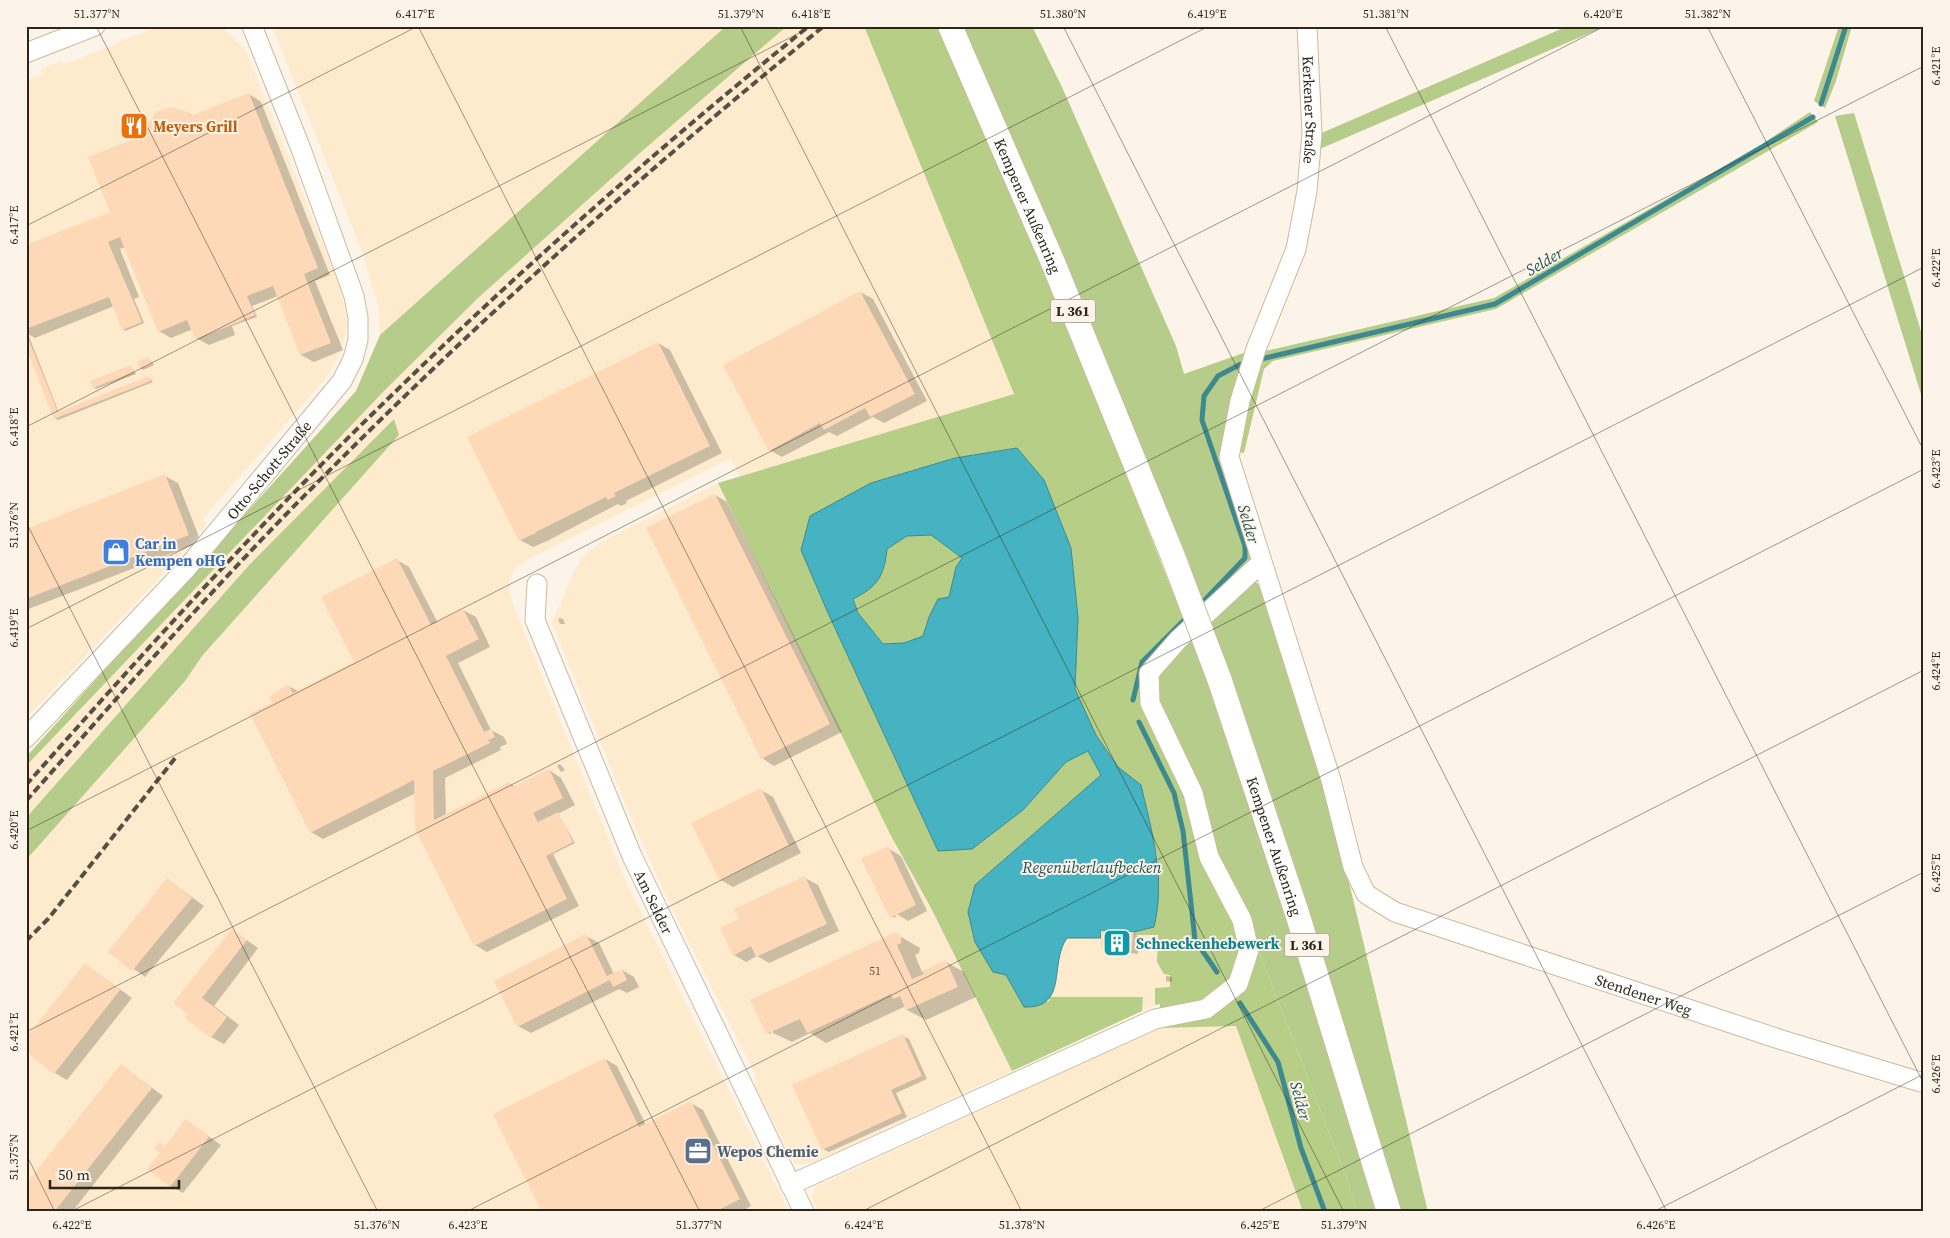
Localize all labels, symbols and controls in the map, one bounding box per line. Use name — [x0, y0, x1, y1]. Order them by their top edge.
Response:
text: 51.377°N — [74, 6, 120, 22]
text: 6.417°E — [396, 6, 434, 22]
text: 51.379°N — [718, 6, 764, 22]
text: 6.418°E — [792, 6, 830, 22]
text: 51.380°N — [1040, 6, 1086, 22]
text: 6.419°E — [1188, 6, 1226, 22]
text: 51.381°N — [1363, 6, 1409, 22]
text: 6.420°E — [1584, 6, 1622, 22]
text: 51.382°N — [1685, 6, 1731, 22]
text: 6.421°E — [1928, 47, 1944, 85]
street label: Kerkener Straße — [1298, 55, 1322, 165]
restaurant icon: Meyers Grill — [119, 111, 149, 141]
place label: Meyers Grill — [153, 116, 238, 137]
street label: Kempener Außenring — [990, 135, 1067, 277]
text: 6.417°E — [6, 206, 22, 244]
water label: Selder — [1521, 241, 1567, 280]
text: 6.422°E — [1928, 249, 1944, 287]
road number: L 361 — [1050, 300, 1096, 322]
text: 6.418°E — [6, 408, 22, 446]
street label: Otto-Schott-Straße — [221, 415, 316, 524]
text: 6.423°E — [1928, 450, 1944, 488]
text: 51.376°N — [6, 502, 22, 548]
water label: Selder — [1233, 502, 1265, 547]
place label: Car in Kempen oHG — [135, 533, 225, 571]
shop icon: Car in Kempen oHG — [101, 537, 131, 567]
text: 6.419°E — [6, 609, 22, 647]
text: 6.424°E — [1928, 652, 1944, 690]
street label: Kempener Außenring — [1242, 774, 1308, 919]
text: 6.420°E — [6, 811, 22, 849]
text: 6.425°E — [1928, 854, 1944, 892]
water label: Regenüberlaufbecken — [1021, 856, 1162, 878]
street label: Am Selder — [630, 866, 679, 938]
building icon: Schneckenhebewerk — [1102, 928, 1132, 958]
place label: Schneckenhebewerk — [1136, 933, 1280, 954]
road number: L 361 — [1284, 934, 1330, 956]
house number: 51 — [869, 963, 881, 979]
street label: Stendener Weg — [1593, 969, 1695, 1020]
text: 6.421°E — [6, 1013, 22, 1051]
text: 6.426°E — [1928, 1055, 1944, 1093]
water label: Selder — [1285, 1079, 1317, 1124]
text: 51.375°N — [6, 1134, 22, 1180]
office icon: Wepos Chemie — [683, 1136, 713, 1166]
place label: Wepos Chemie — [717, 1141, 819, 1162]
scale bar — [50, 1158, 179, 1190]
text: 50 m — [58, 1164, 90, 1185]
text: 6.422°E — [53, 1217, 91, 1233]
text: 51.376°N — [354, 1217, 400, 1233]
text: 6.423°E — [449, 1217, 487, 1233]
text: 51.377°N — [676, 1217, 722, 1233]
text: 6.424°E — [845, 1217, 883, 1233]
text: 51.378°N — [999, 1217, 1045, 1233]
text: 6.425°E — [1241, 1217, 1279, 1233]
text: 51.379°N — [1321, 1217, 1367, 1233]
text: 6.426°E — [1637, 1217, 1675, 1233]

